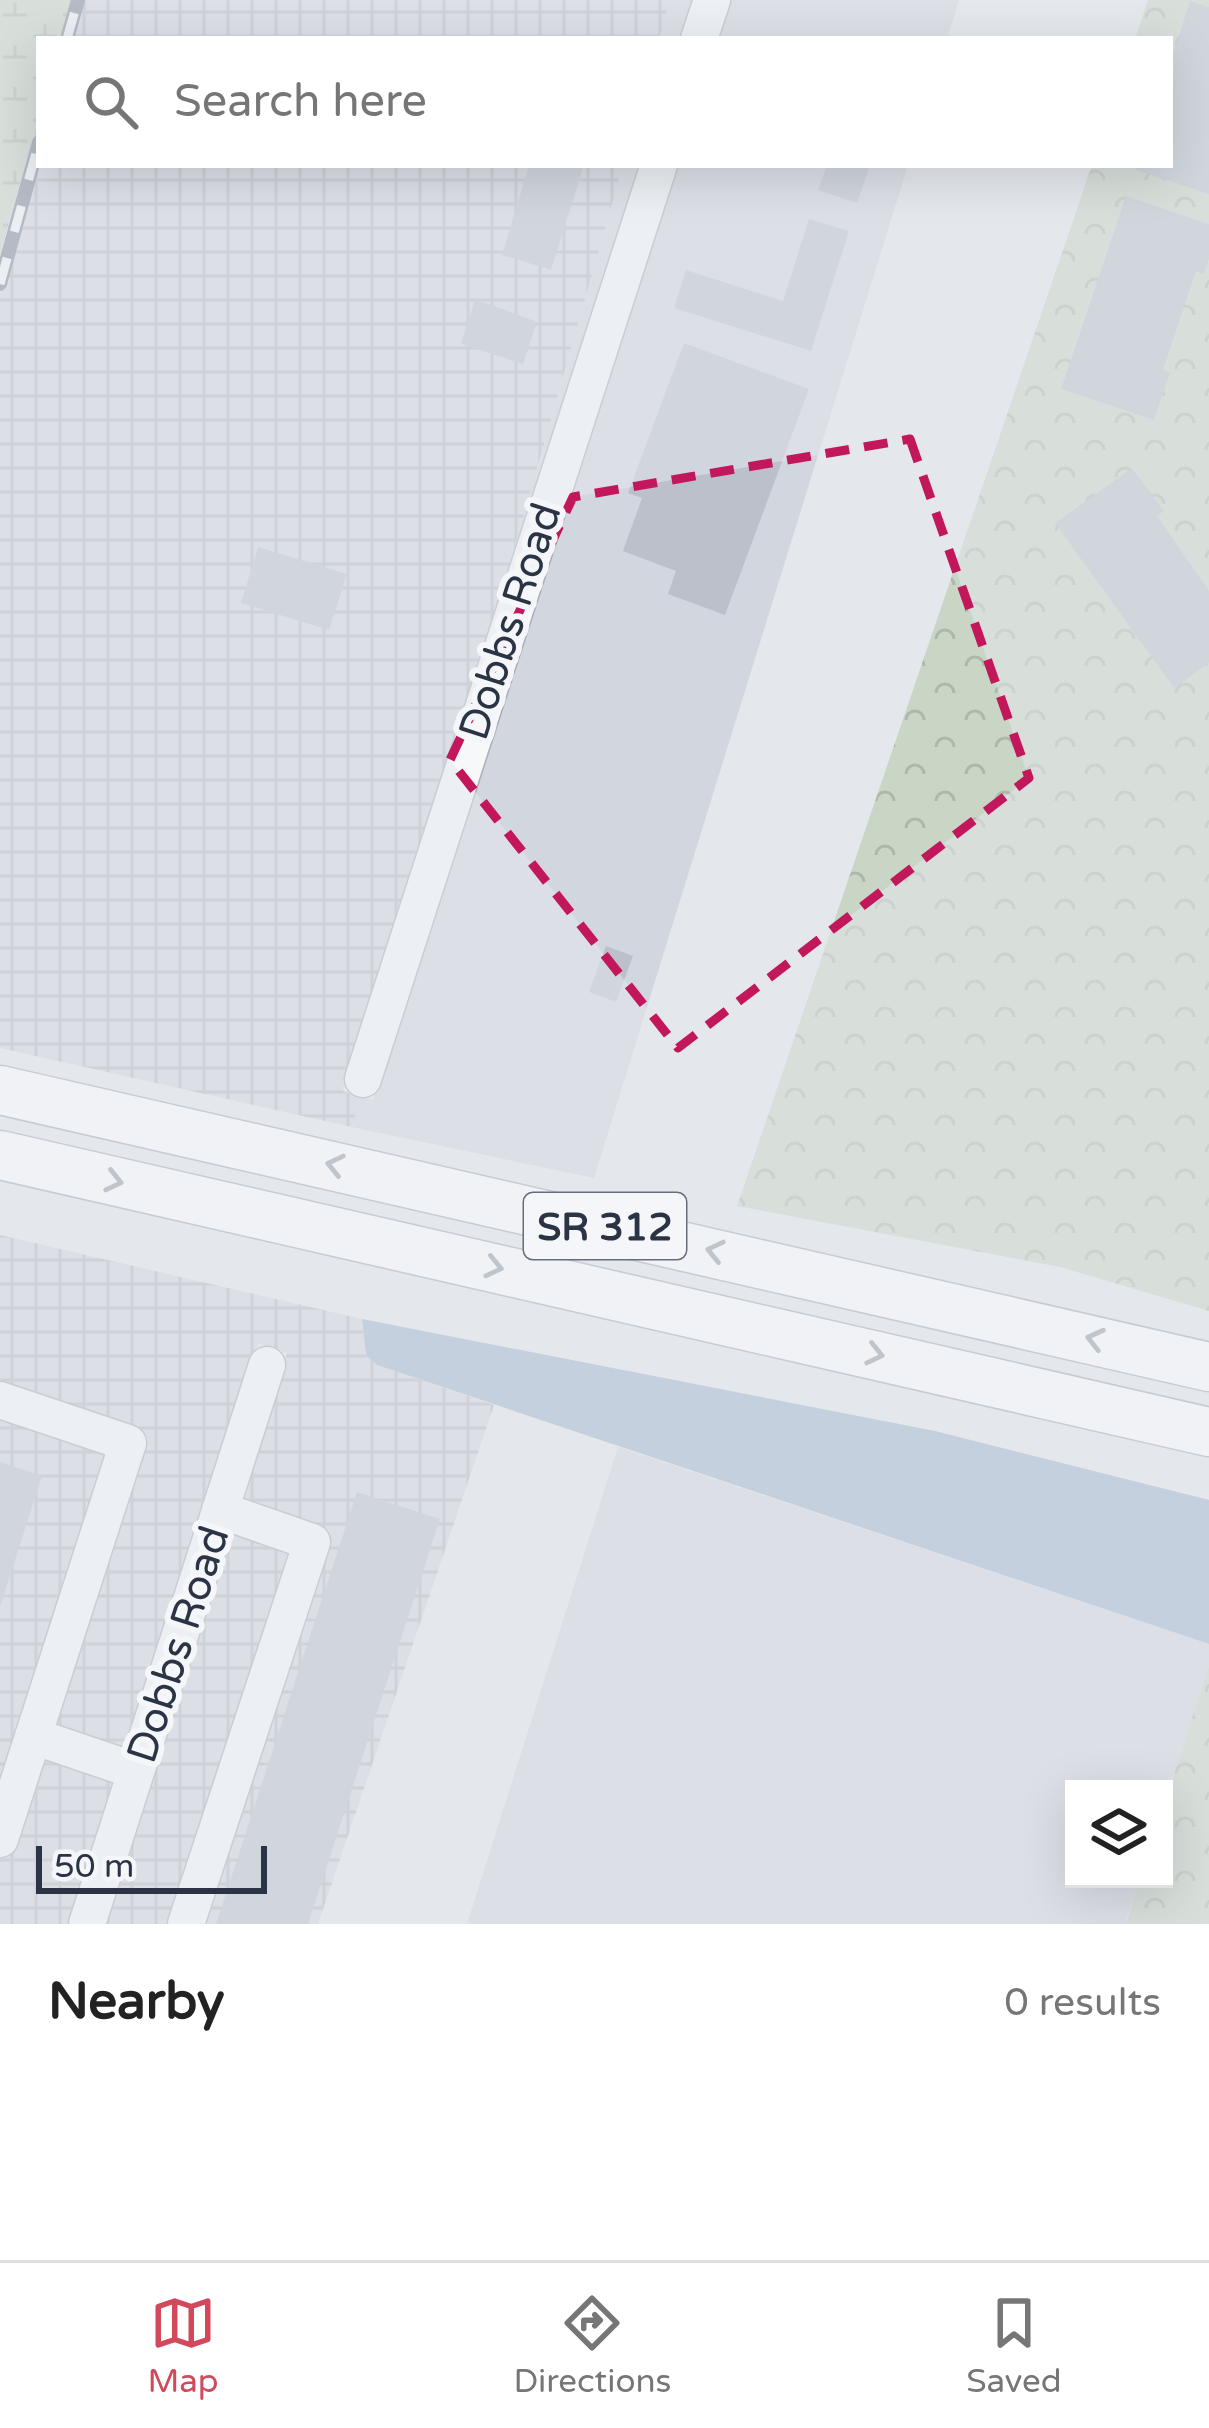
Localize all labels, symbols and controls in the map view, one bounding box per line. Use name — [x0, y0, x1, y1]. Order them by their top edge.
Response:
search box — [36, 36, 1173, 168]
icon: search — [78, 69, 144, 135]
text: Search here — [174, 75, 427, 129]
street label: Dobbs Road — [448, 497, 573, 746]
one-way arrow — [325, 1154, 345, 1179]
one-way arrow — [104, 1167, 124, 1192]
road number: SR 312 — [524, 1193, 686, 1259]
one-way arrow — [706, 1240, 726, 1265]
one-way arrow — [484, 1253, 504, 1278]
one-way arrow — [1086, 1328, 1106, 1353]
one-way arrow — [864, 1340, 884, 1365]
street label: Dobbs Road — [116, 1520, 241, 1769]
map controls — [1065, 1780, 1173, 1888]
button: layers — [1065, 1780, 1173, 1888]
scale bar — [36, 1840, 267, 1893]
text: 50 m — [54, 1847, 134, 1886]
text: Nearby — [48, 1971, 225, 2033]
text: 0 results — [1004, 1979, 1161, 2026]
tab: Map — [147, 2290, 219, 2401]
tab: Directions — [513, 2290, 671, 2401]
tab: Saved — [966, 2290, 1062, 2401]

